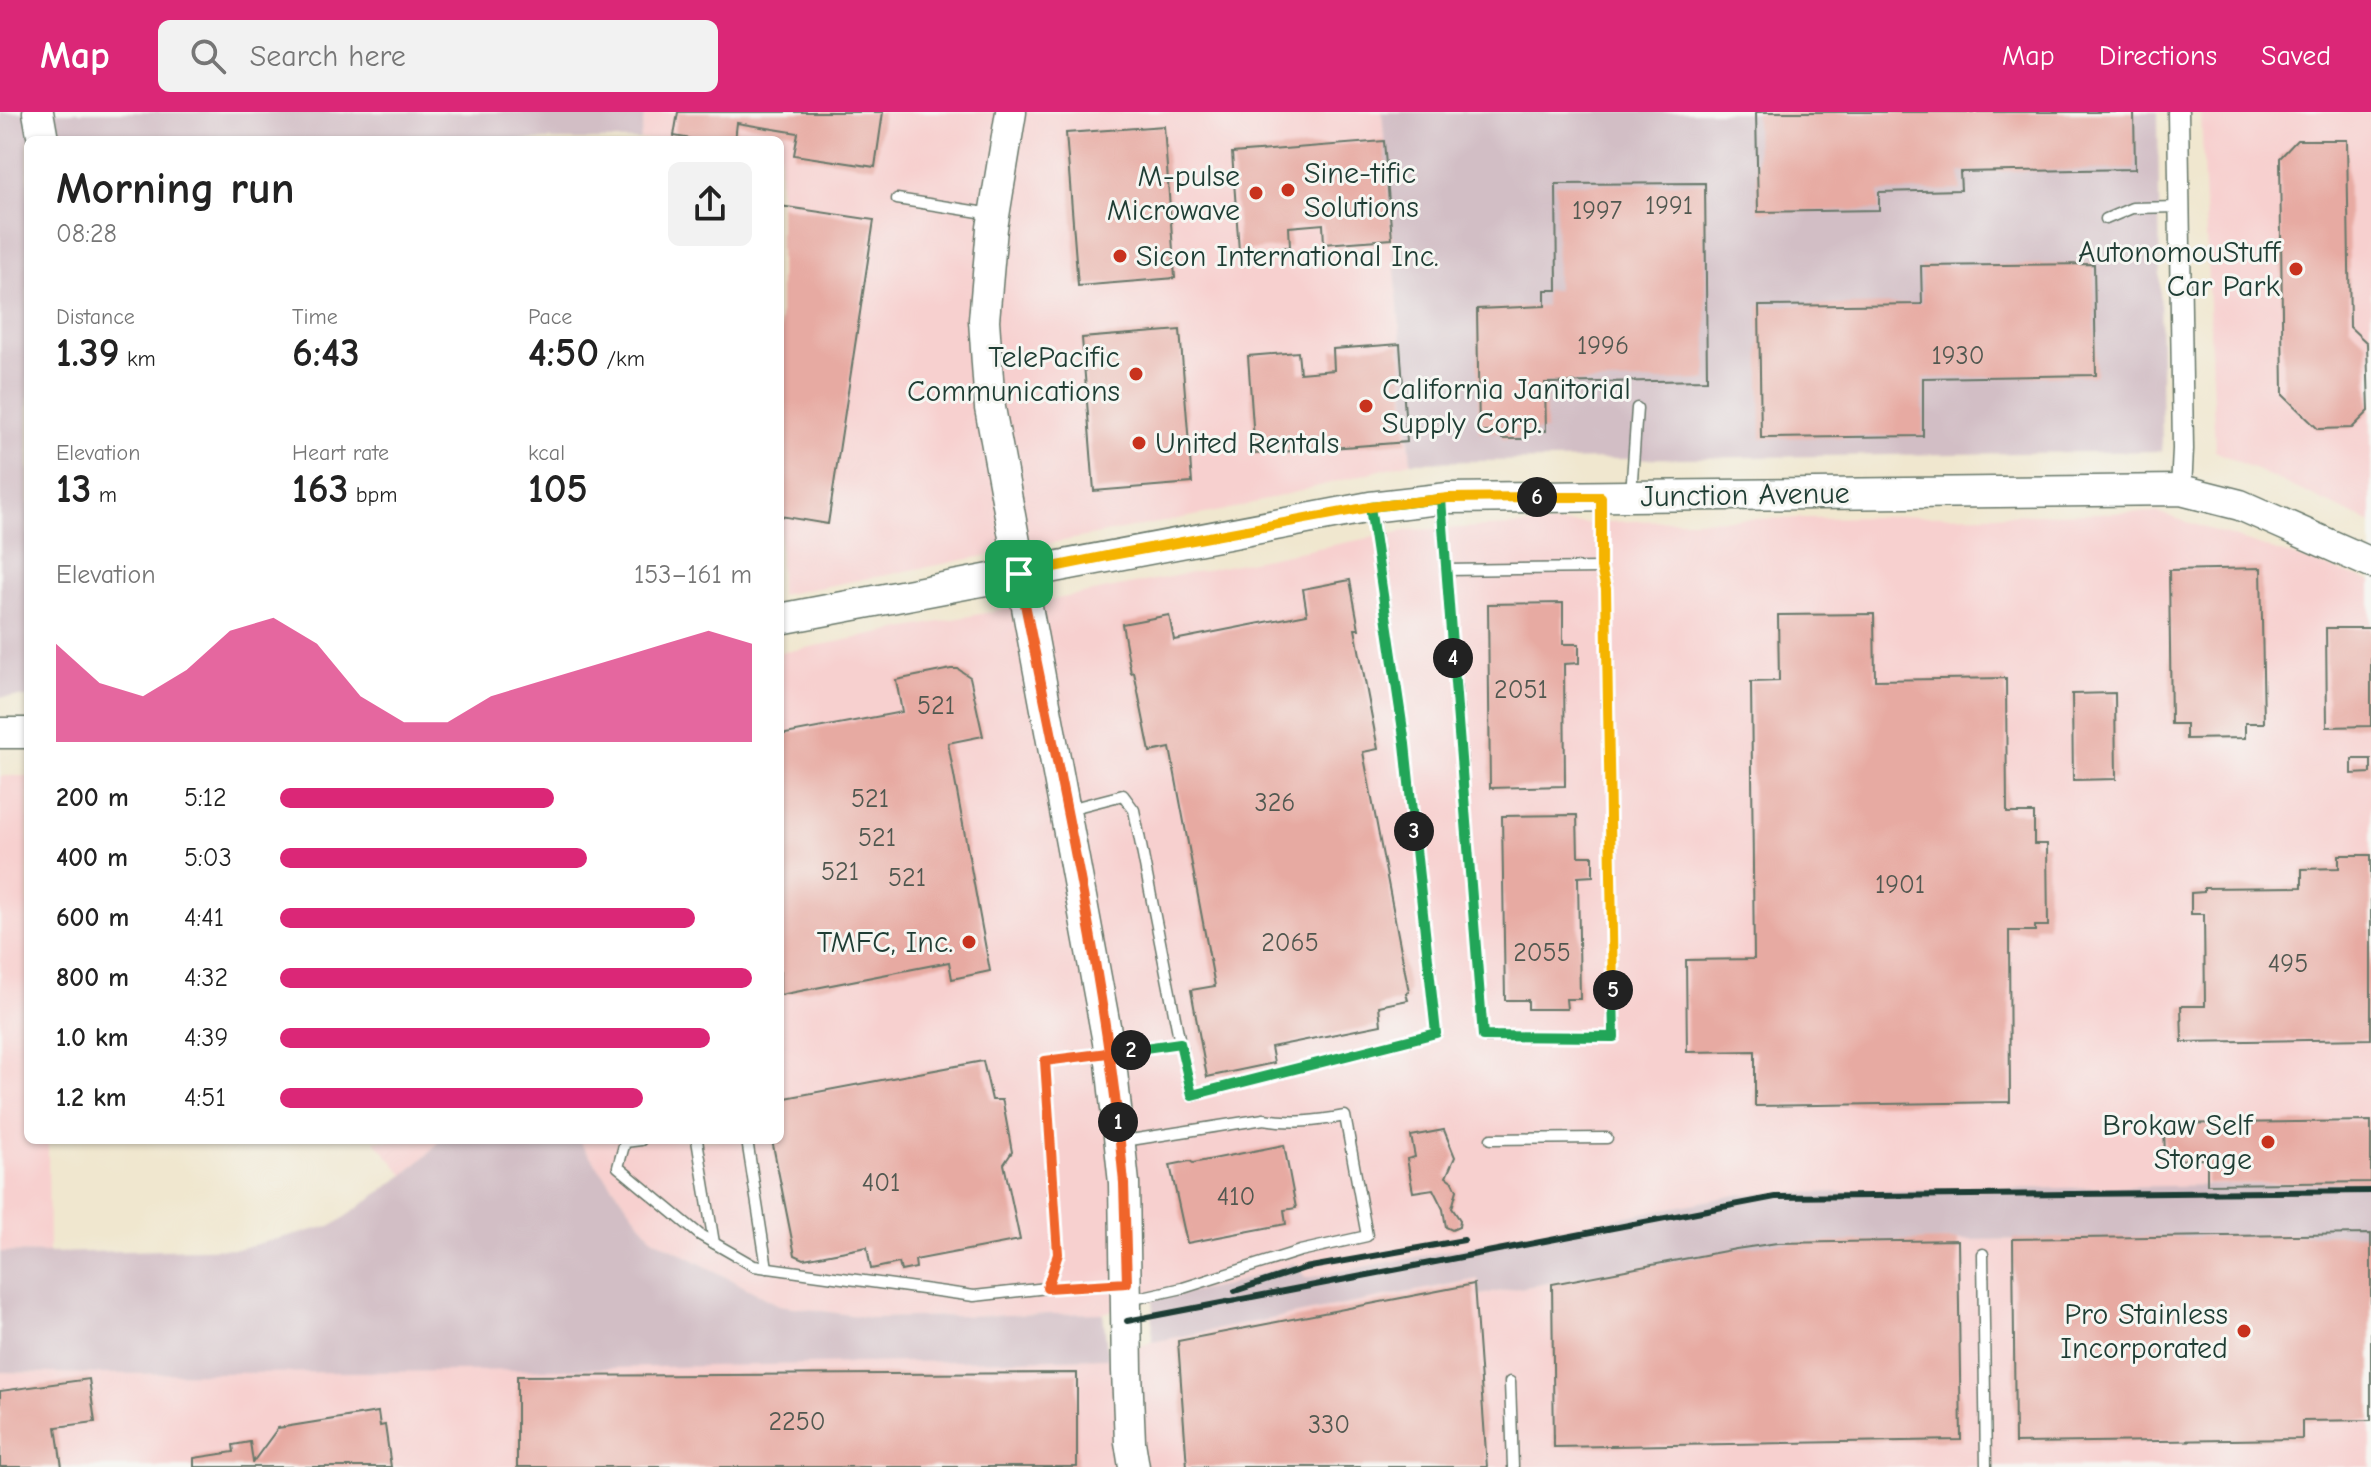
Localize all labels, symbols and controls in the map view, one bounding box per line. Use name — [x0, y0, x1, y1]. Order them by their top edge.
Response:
search box — [158, 20, 718, 92]
text: Map — [40, 34, 110, 78]
icon: search — [186, 34, 230, 78]
text: Search here — [250, 39, 406, 74]
text: Map — [2002, 40, 2055, 72]
text: Directions — [2099, 40, 2217, 72]
text: Saved — [2261, 40, 2331, 72]
place label: Sine-tific Solutions — [1304, 156, 1419, 225]
place label: M-pulse Microwave — [1107, 159, 1240, 228]
button: share — [668, 162, 752, 246]
text: Morning run — [56, 163, 295, 214]
marker: Sine-tific Solutions — [1279, 181, 1297, 199]
marker: M-pulse Microwave — [1247, 184, 1265, 202]
house number: 1991 — [1645, 191, 1693, 221]
house number: 1997 — [1572, 196, 1622, 226]
text: 08:28 — [56, 219, 117, 249]
place label: AutonomouStuff Car Park — [2078, 235, 2282, 304]
place label: Sicon International Inc. — [1136, 239, 1439, 274]
marker: Sicon International Inc. — [1111, 247, 1129, 265]
marker: AutonomouStuff Car Park — [2287, 260, 2305, 278]
text: Distance — [56, 304, 135, 330]
text: Time — [292, 304, 338, 330]
text: Pace — [528, 304, 572, 330]
text: 1.39 — [56, 330, 120, 376]
text: 6:43 — [292, 330, 360, 376]
text: 4:50 — [528, 330, 599, 376]
house number: 1996 — [1577, 331, 1629, 361]
place label: TelePacific Communications — [907, 340, 1120, 409]
house number: 1930 — [1931, 341, 1985, 371]
text: km — [120, 346, 156, 372]
text: /km — [599, 346, 645, 372]
marker: TelePacific Communications — [1127, 365, 1145, 383]
place label: California Janitorial Supply Corp. — [1382, 372, 1631, 441]
marker: California Janitorial Supply Corp. — [1357, 397, 1375, 415]
place label: United Rentals — [1155, 426, 1339, 461]
marker: United Rentals — [1130, 434, 1148, 452]
text: Elevation — [56, 440, 140, 466]
text: Heart rate — [292, 440, 389, 466]
text: kcal — [528, 440, 565, 466]
text: 13 — [56, 466, 91, 512]
text: 163 — [292, 466, 348, 512]
text: 105 — [528, 466, 588, 512]
street label: Junction Avenue — [1640, 476, 1850, 514]
pin: 6 — [1517, 477, 1557, 517]
text: m — [91, 482, 117, 508]
text: bpm — [348, 482, 397, 508]
text: 6 — [1531, 484, 1543, 510]
pin — [985, 540, 1053, 608]
icon: arrive — [997, 552, 1041, 596]
text: Elevation — [56, 560, 156, 590]
text: 153–161 m — [634, 560, 752, 590]
pin: 4 — [1433, 638, 1473, 678]
text: 4 — [1448, 645, 1458, 671]
house number: 2051 — [1494, 675, 1548, 705]
house number: 521 — [917, 691, 955, 721]
text: 200 m — [56, 783, 129, 813]
text: 5:12 — [184, 783, 227, 813]
house number: 521 — [851, 784, 889, 814]
house number: 326 — [1255, 788, 1295, 818]
pin: 3 — [1394, 811, 1434, 851]
text: 3 — [1409, 818, 1419, 844]
house number: 521 — [858, 823, 896, 853]
text: 400 m — [56, 843, 128, 873]
text: 5:03 — [184, 843, 232, 873]
house number: 521 — [821, 857, 859, 887]
house number: 521 — [888, 863, 926, 893]
house number: 1901 — [1875, 870, 1925, 900]
text: 600 m — [56, 903, 129, 933]
text: 4:41 — [184, 903, 224, 933]
place label: TMFC, Inc. — [817, 925, 953, 960]
house number: 2065 — [1261, 928, 1319, 958]
marker: TMFC, Inc. — [960, 933, 978, 951]
house number: 2055 — [1513, 938, 1571, 968]
house number: 495 — [2268, 949, 2308, 979]
text: 800 m — [56, 963, 129, 993]
text: 4:32 — [184, 963, 228, 993]
pin: 5 — [1593, 970, 1633, 1010]
text: 5 — [1607, 977, 1619, 1003]
text: 1.0 km — [56, 1023, 128, 1053]
text: 4:39 — [184, 1023, 228, 1053]
pin: 2 — [1111, 1030, 1151, 1070]
text: 2 — [1126, 1037, 1136, 1063]
text: 1.2 km — [56, 1083, 127, 1113]
text: 4:51 — [184, 1083, 226, 1113]
pin: 1 — [1098, 1102, 1138, 1142]
place label: Brokaw Self Storage — [2102, 1108, 2254, 1177]
text: 1 — [1114, 1109, 1122, 1135]
marker: Brokaw Self Storage — [2259, 1133, 2277, 1151]
house number: 401 — [862, 1168, 900, 1198]
house number: 410 — [1217, 1182, 1255, 1212]
place label: Pro Stainless Incorporated — [2060, 1297, 2228, 1366]
marker: Pro Stainless Incorporated — [2235, 1322, 2253, 1340]
house number: 2250 — [768, 1407, 826, 1437]
house number: 330 — [1308, 1410, 1350, 1440]

